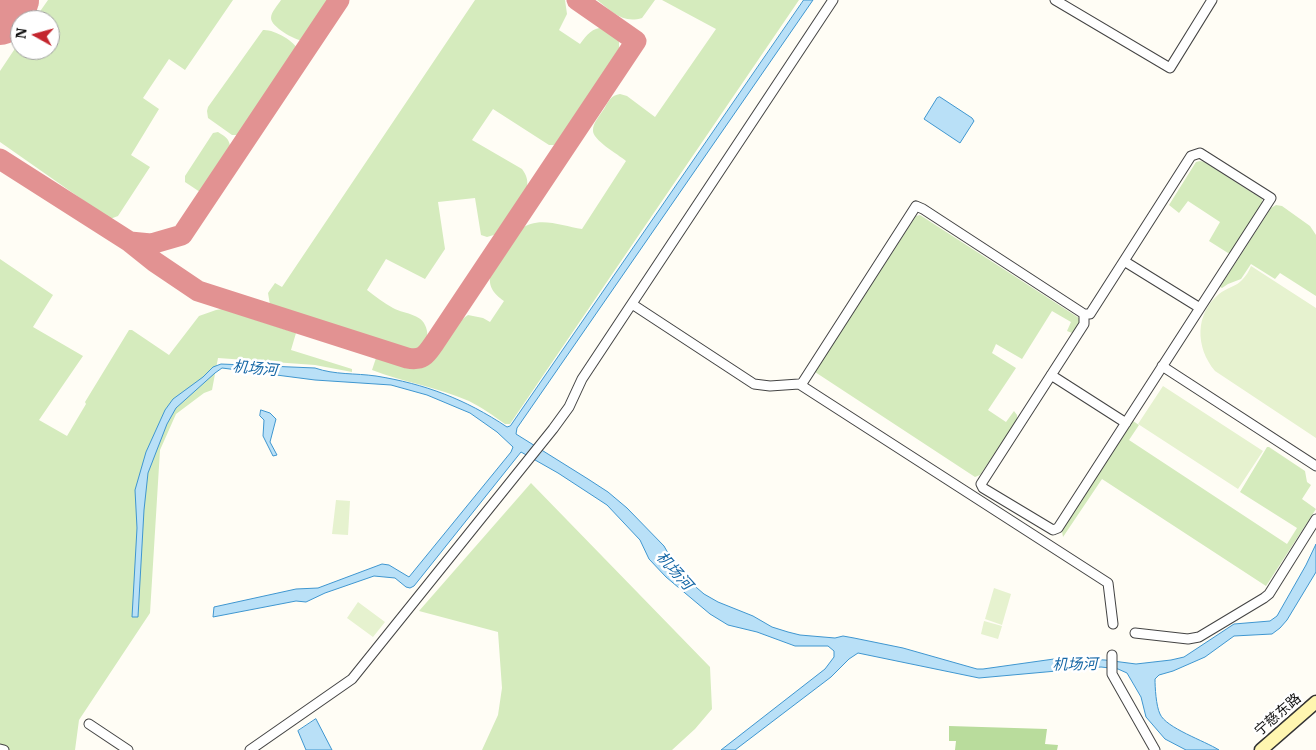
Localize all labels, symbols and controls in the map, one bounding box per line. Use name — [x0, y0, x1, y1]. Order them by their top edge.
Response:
north arrow — [10, 10, 60, 60]
text: N — [11, 27, 31, 40]
water label: 机场河 — [232, 358, 278, 380]
water label: 机场河 — [652, 548, 696, 594]
water label: 机场河 — [1052, 656, 1098, 674]
street label: 宁慈东路 — [1251, 690, 1305, 740]

